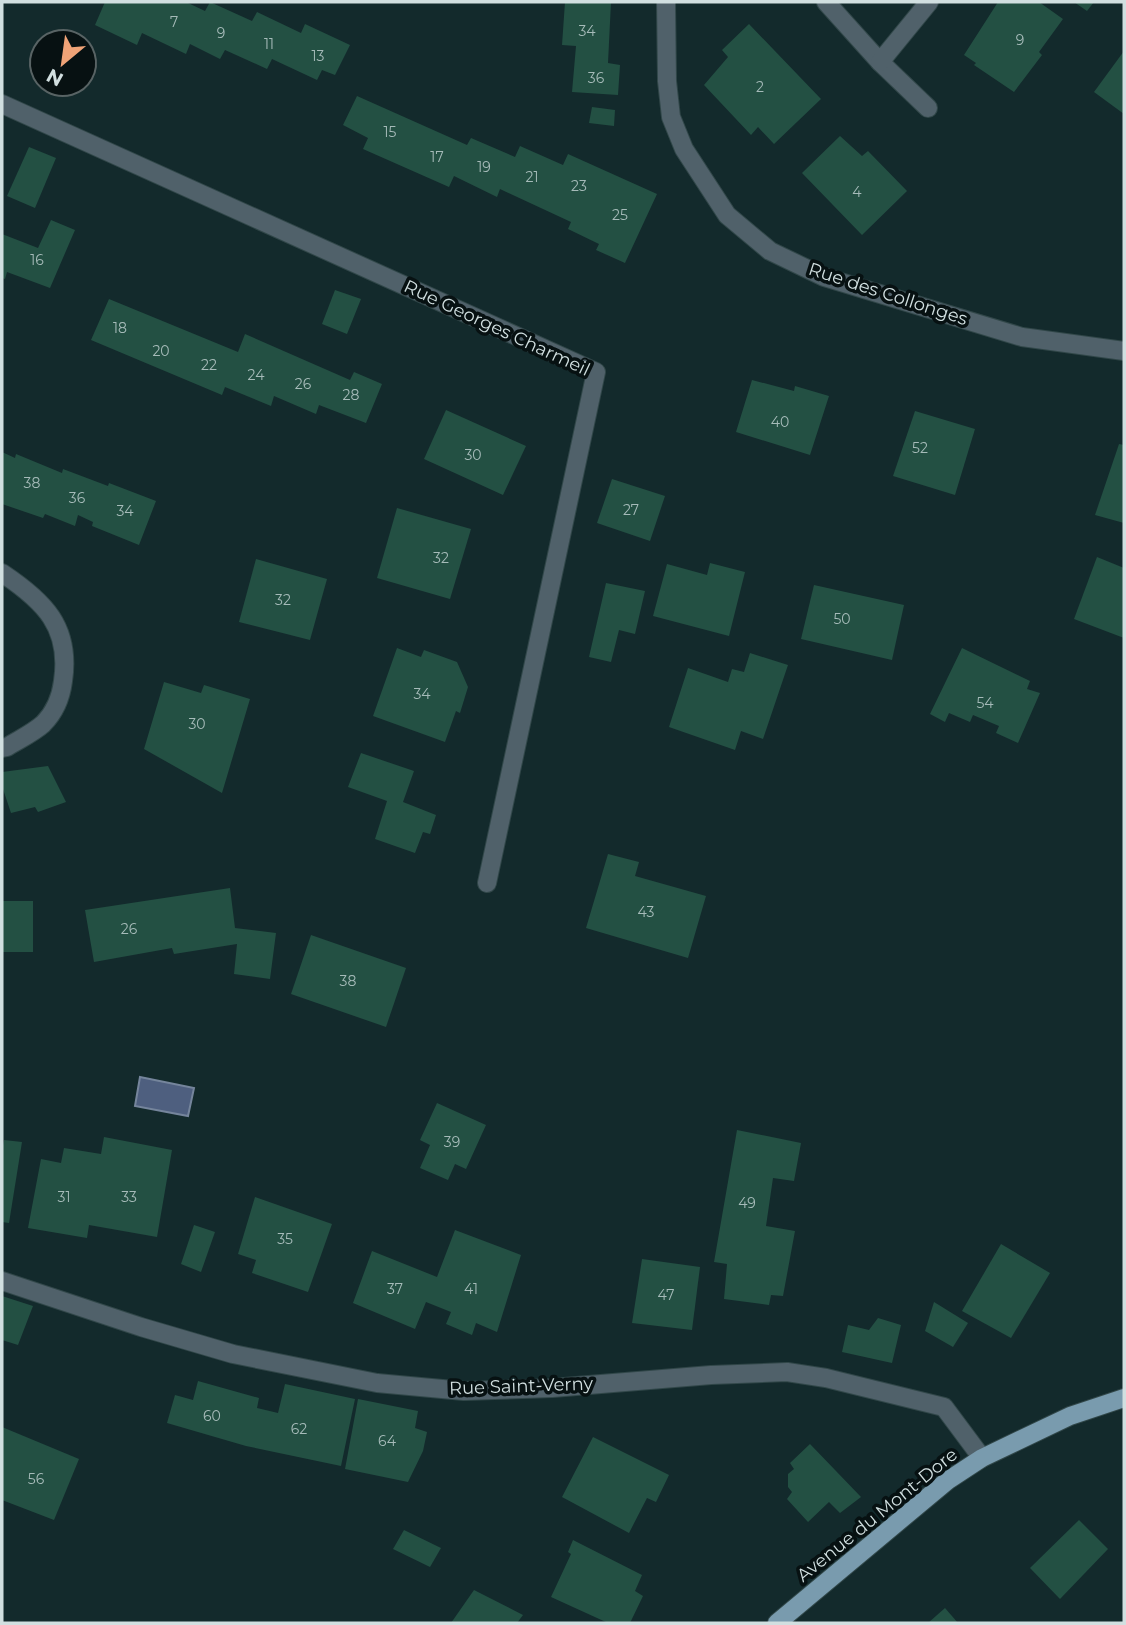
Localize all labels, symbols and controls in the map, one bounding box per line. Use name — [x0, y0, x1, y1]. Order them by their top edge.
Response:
house number: 7 — [170, 13, 178, 31]
house number: 34 — [578, 22, 596, 40]
house number: 9 — [217, 24, 225, 42]
north arrow — [28, 28, 98, 98]
house number: 9 — [1016, 31, 1024, 49]
house number: 11 — [264, 35, 274, 53]
house number: 13 — [312, 47, 325, 65]
text: N — [43, 64, 67, 91]
house number: 36 — [588, 69, 605, 87]
house number: 2 — [756, 78, 764, 96]
house number: 15 — [384, 123, 397, 141]
house number: 17 — [430, 148, 444, 166]
house number: 19 — [477, 158, 491, 176]
house number: 21 — [525, 168, 539, 186]
house number: 23 — [571, 177, 587, 195]
house number: 4 — [852, 183, 862, 201]
house number: 25 — [612, 206, 628, 224]
house number: 16 — [30, 251, 44, 269]
street label: Rue des Collonges — [806, 258, 971, 330]
street label: Rue Georges Charmeil — [400, 275, 594, 381]
house number: 18 — [113, 319, 127, 337]
house number: 20 — [152, 342, 170, 360]
house number: 22 — [201, 356, 217, 374]
house number: 24 — [248, 366, 265, 384]
house number: 26 — [295, 375, 312, 393]
house number: 28 — [343, 386, 360, 404]
house number: 40 — [771, 413, 789, 431]
house number: 52 — [912, 439, 928, 457]
house number: 30 — [464, 446, 482, 464]
house number: 38 — [24, 474, 40, 492]
house number: 36 — [69, 489, 86, 507]
house number: 27 — [623, 501, 639, 519]
house number: 34 — [116, 502, 134, 520]
house number: 32 — [433, 549, 449, 567]
house number: 32 — [275, 591, 291, 609]
house number: 50 — [833, 610, 851, 628]
house number: 34 — [413, 685, 431, 703]
house number: 54 — [976, 694, 994, 712]
house number: 30 — [188, 715, 206, 733]
house number: 43 — [638, 903, 655, 921]
house number: 26 — [121, 920, 138, 938]
house number: 38 — [340, 972, 356, 990]
house number: 39 — [444, 1133, 460, 1151]
house number: 31 — [58, 1188, 70, 1206]
house number: 33 — [121, 1188, 137, 1206]
house number: 49 — [738, 1194, 756, 1212]
house number: 35 — [277, 1230, 293, 1248]
house number: 37 — [387, 1280, 403, 1298]
house number: 41 — [464, 1280, 478, 1298]
house number: 47 — [658, 1286, 674, 1304]
street label: Rue Saint-Verny — [449, 1372, 594, 1400]
house number: 60 — [203, 1407, 221, 1425]
house number: 62 — [291, 1420, 307, 1438]
house number: 64 — [378, 1432, 397, 1450]
street label: Avenue du Mont-Dore — [792, 1443, 962, 1587]
house number: 56 — [28, 1470, 45, 1488]

